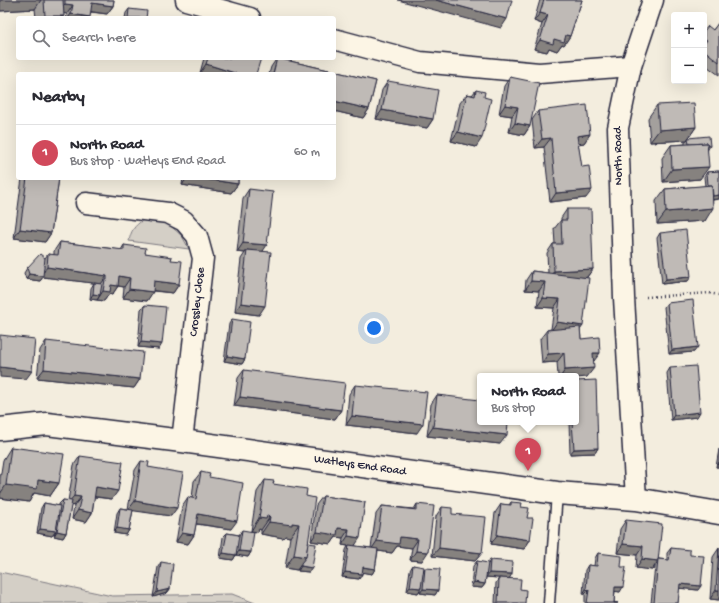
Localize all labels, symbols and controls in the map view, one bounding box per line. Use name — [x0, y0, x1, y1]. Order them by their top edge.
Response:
map controls — [671, 12, 707, 84]
button: + — [671, 12, 707, 48]
search box — [16, 16, 336, 60]
icon: search — [30, 27, 52, 49]
text: Search here — [62, 29, 136, 47]
button: − — [671, 48, 707, 84]
text: Nearby — [32, 88, 85, 108]
street label: North Road — [611, 126, 627, 185]
text: North Road — [70, 136, 143, 154]
text: 1 — [42, 145, 48, 160]
text: 60 m — [294, 145, 320, 160]
text: Bus stop · Watleys End Road — [70, 154, 225, 169]
street label: Crossley Close — [187, 266, 209, 337]
your location — [364, 318, 384, 338]
popup — [477, 373, 579, 425]
text: North Road — [491, 383, 565, 401]
text: Bus stop — [491, 401, 535, 416]
pin: 1 — [515, 438, 541, 471]
street label: Watleys End Road — [313, 453, 408, 480]

